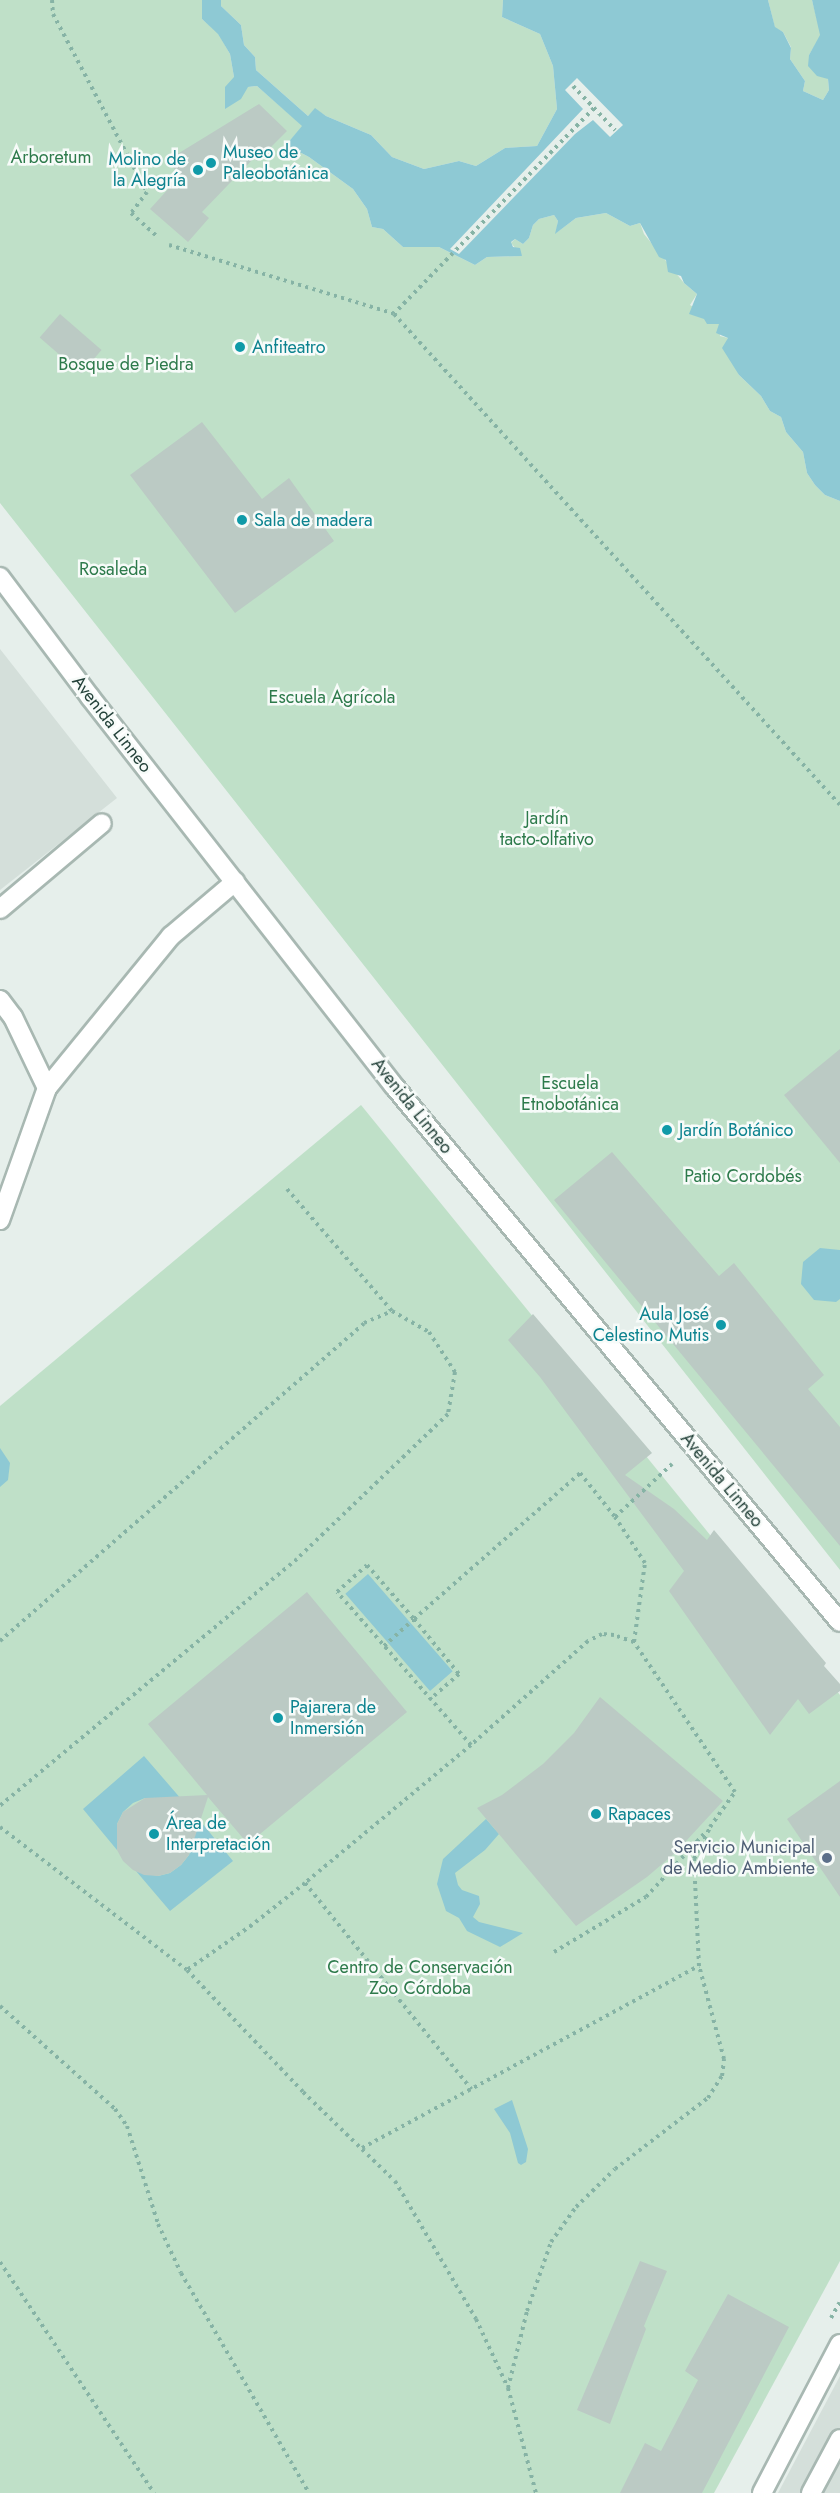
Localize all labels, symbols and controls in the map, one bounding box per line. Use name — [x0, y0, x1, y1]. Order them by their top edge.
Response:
place label: Museo de Paleobotánica — [223, 142, 329, 184]
park label: Arboretum — [10, 146, 92, 168]
place label: Molino de la Alegría — [109, 149, 186, 192]
marker: Museo de Paleobotánica — [204, 156, 218, 170]
marker: Molino de la Alegría — [191, 163, 205, 177]
place label: Anfiteatro — [252, 336, 325, 358]
marker: Anfiteatro — [233, 340, 247, 354]
park label: Bosque de Piedra — [58, 353, 194, 375]
place label: Sala de madera — [254, 509, 373, 531]
marker: Sala de madera — [235, 513, 249, 527]
park label: Rosaleda — [79, 558, 147, 580]
street label: Avenida Linneo — [67, 671, 157, 777]
park label: Escuela Agrícola — [269, 686, 395, 708]
park label: Jardín tacto-olfativo — [500, 808, 594, 850]
street label: Avenida Linneo — [367, 1054, 457, 1158]
park label: Escuela Etnobotánica — [521, 1073, 619, 1116]
place label: Jardín Botánico — [679, 1119, 793, 1141]
marker: Jardín Botánico — [660, 1123, 674, 1137]
park label: Patio Cordobés — [684, 1165, 802, 1187]
place label: Aula José Celestino Mutis — [593, 1304, 709, 1346]
marker: Aula José Celestino Mutis — [714, 1318, 728, 1332]
street label: Avenida Linneo — [676, 1428, 768, 1532]
place label: Pajarera de Inmersión — [290, 1697, 376, 1740]
marker: Pajarera de Inmersión — [271, 1711, 285, 1725]
place label: Rapaces — [608, 1803, 671, 1825]
marker: Rapaces — [589, 1807, 603, 1821]
place label: Área de Interpretación — [166, 1813, 271, 1856]
marker: Área de Interpretación — [147, 1827, 161, 1841]
place label: Servicio Municipal de Medio Ambiente — [663, 1837, 815, 1880]
marker: Servicio Municipal de Medio Ambiente — [820, 1851, 834, 1865]
park label: Centro de Conservación Zoo Córdoba — [327, 1957, 513, 2000]

